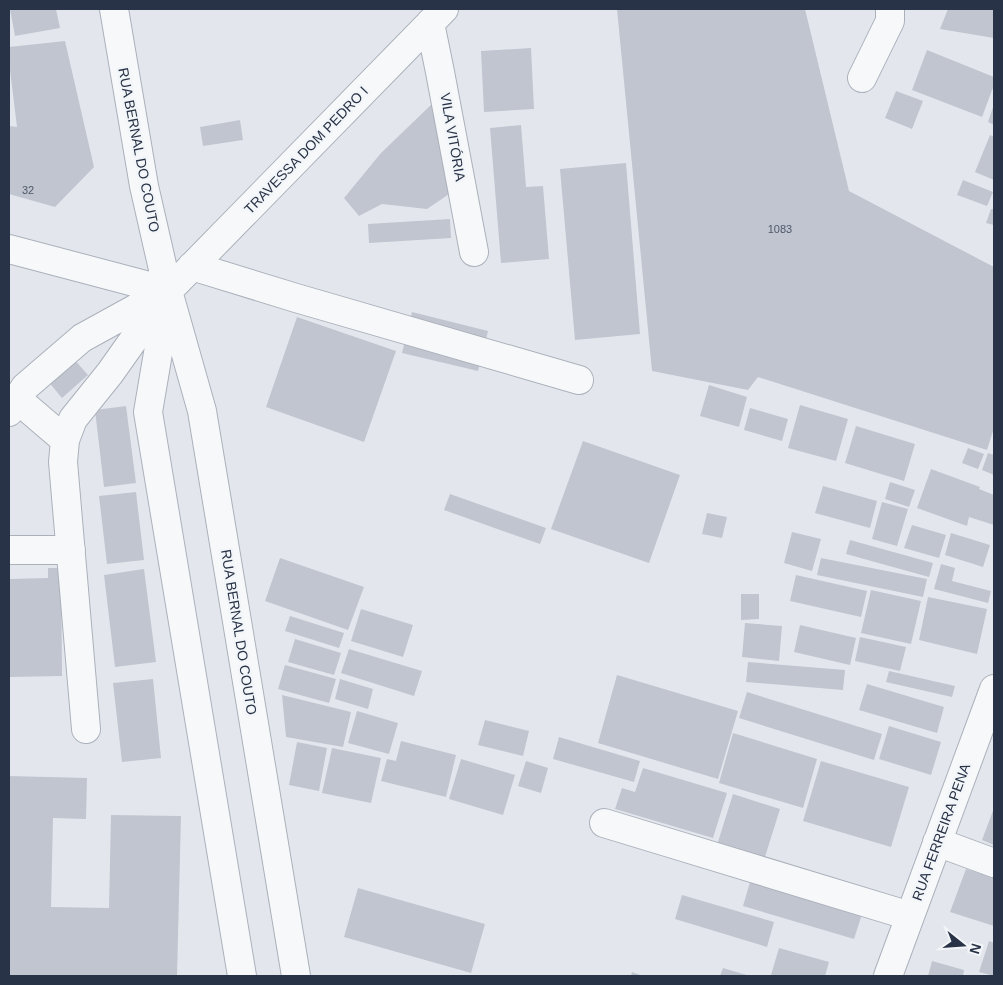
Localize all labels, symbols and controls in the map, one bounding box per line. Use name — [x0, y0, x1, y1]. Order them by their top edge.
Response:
street label: RUA BERNAL DO COUTO — [115, 66, 163, 234]
street label: TRAVESSA DOM PEDRO I — [241, 83, 371, 217]
street label: VILA VITÓRIA — [437, 92, 469, 183]
house number: 32 — [22, 184, 34, 196]
house number: 1083 — [768, 223, 792, 235]
street label: RUA BERNAL DO COUTO — [218, 548, 260, 716]
street label: RUA FERREIRA PENA — [909, 761, 973, 903]
north arrow — [938, 920, 988, 970]
text: N — [966, 942, 985, 956]

